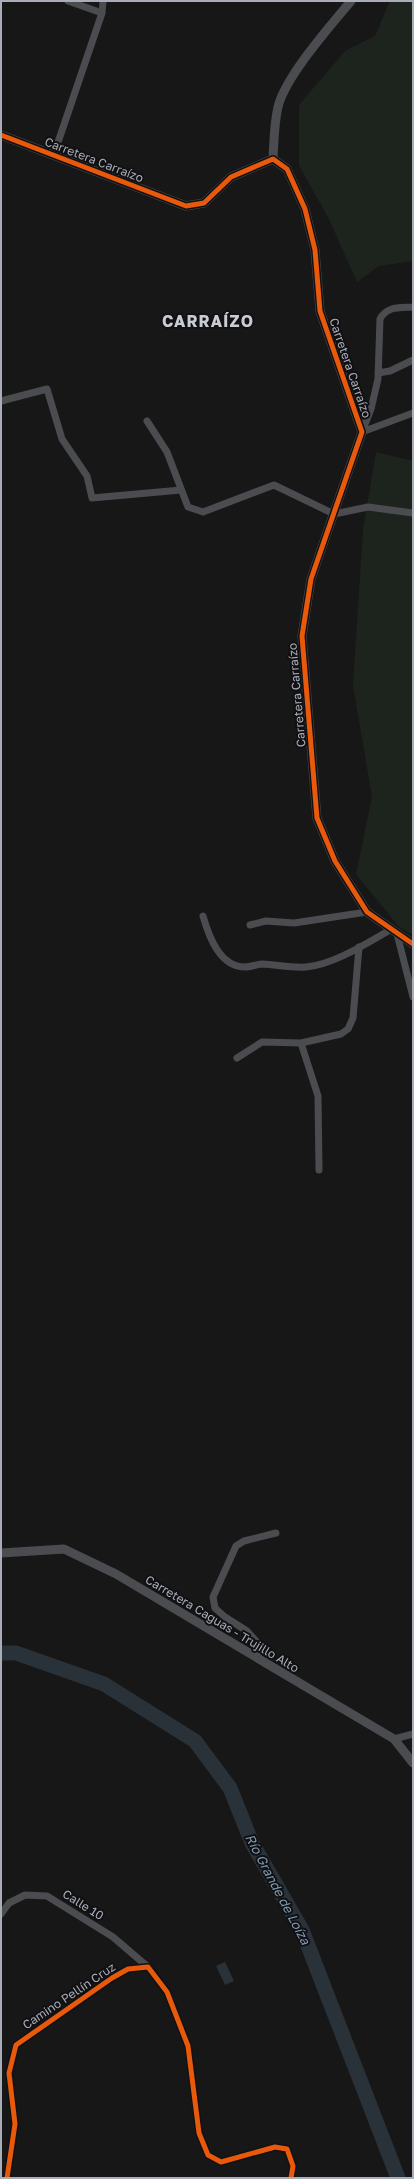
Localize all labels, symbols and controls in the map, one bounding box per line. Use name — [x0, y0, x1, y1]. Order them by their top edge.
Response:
street label: Carretera Carraízo — [43, 134, 146, 185]
district label: CARRAÍZO — [162, 311, 254, 331]
street label: Carretera Carraízo — [326, 316, 375, 420]
street label: Carretera Carraízo — [284, 642, 309, 748]
street label: Carretera Caguas - Trujillo Alto — [143, 1572, 302, 1675]
water label: Río Grande de Loíza — [242, 1831, 314, 1948]
street label: Calle 10 — [60, 1886, 107, 1923]
street label: Camino Pellín Cruz — [20, 1959, 118, 2032]

